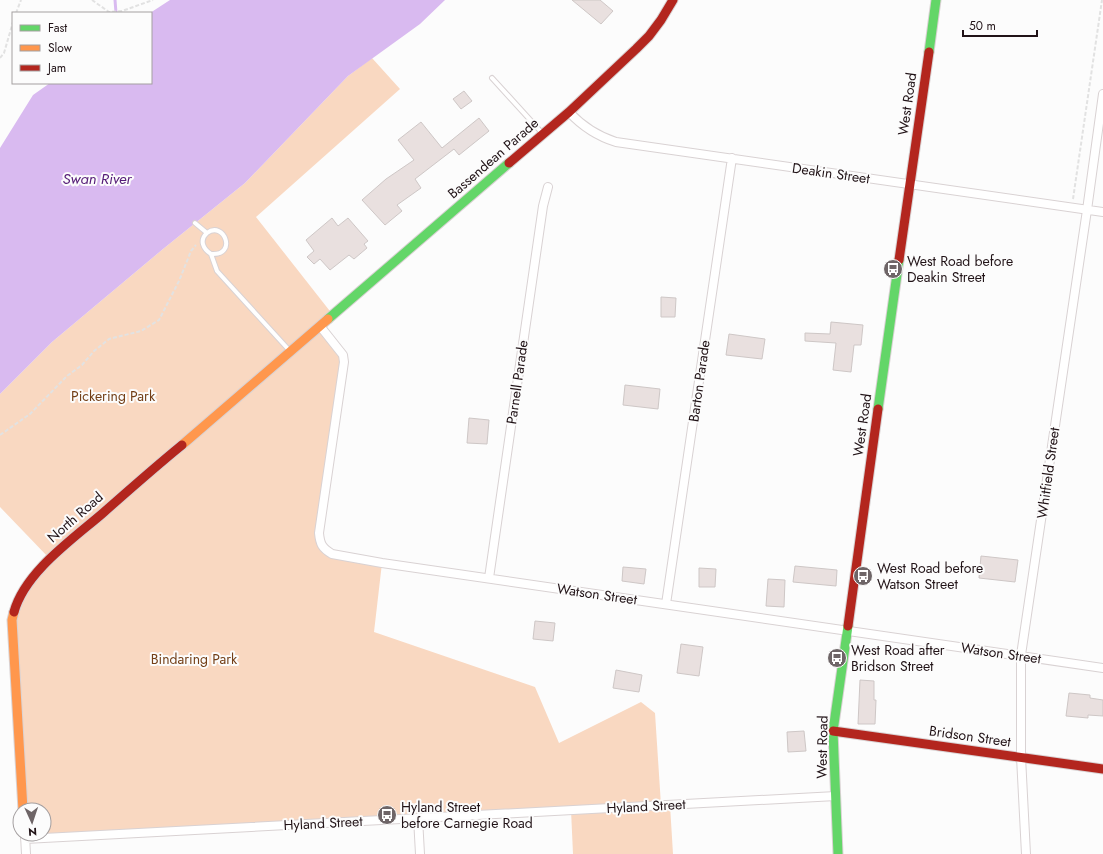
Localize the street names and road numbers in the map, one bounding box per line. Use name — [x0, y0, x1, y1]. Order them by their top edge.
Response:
street label: West Road — [893, 71, 921, 137]
street label: Bassendean Parade — [443, 113, 543, 203]
street label: Deakin Street — [791, 158, 872, 188]
street label: Parnell Parade — [501, 339, 533, 425]
street label: Barton Parade — [683, 339, 715, 423]
street label: West Road — [848, 392, 876, 458]
street label: Whitfield Street — [1032, 425, 1064, 520]
street label: North Road — [43, 487, 107, 547]
street label: Watson Street — [556, 578, 639, 610]
street label: Watson Street — [960, 637, 1043, 669]
street label: West Road — [811, 715, 833, 779]
street label: Bridson Street — [928, 720, 1013, 752]
street label: Hyland Street — [606, 794, 687, 818]
street label: Hyland Street — [283, 811, 364, 835]

